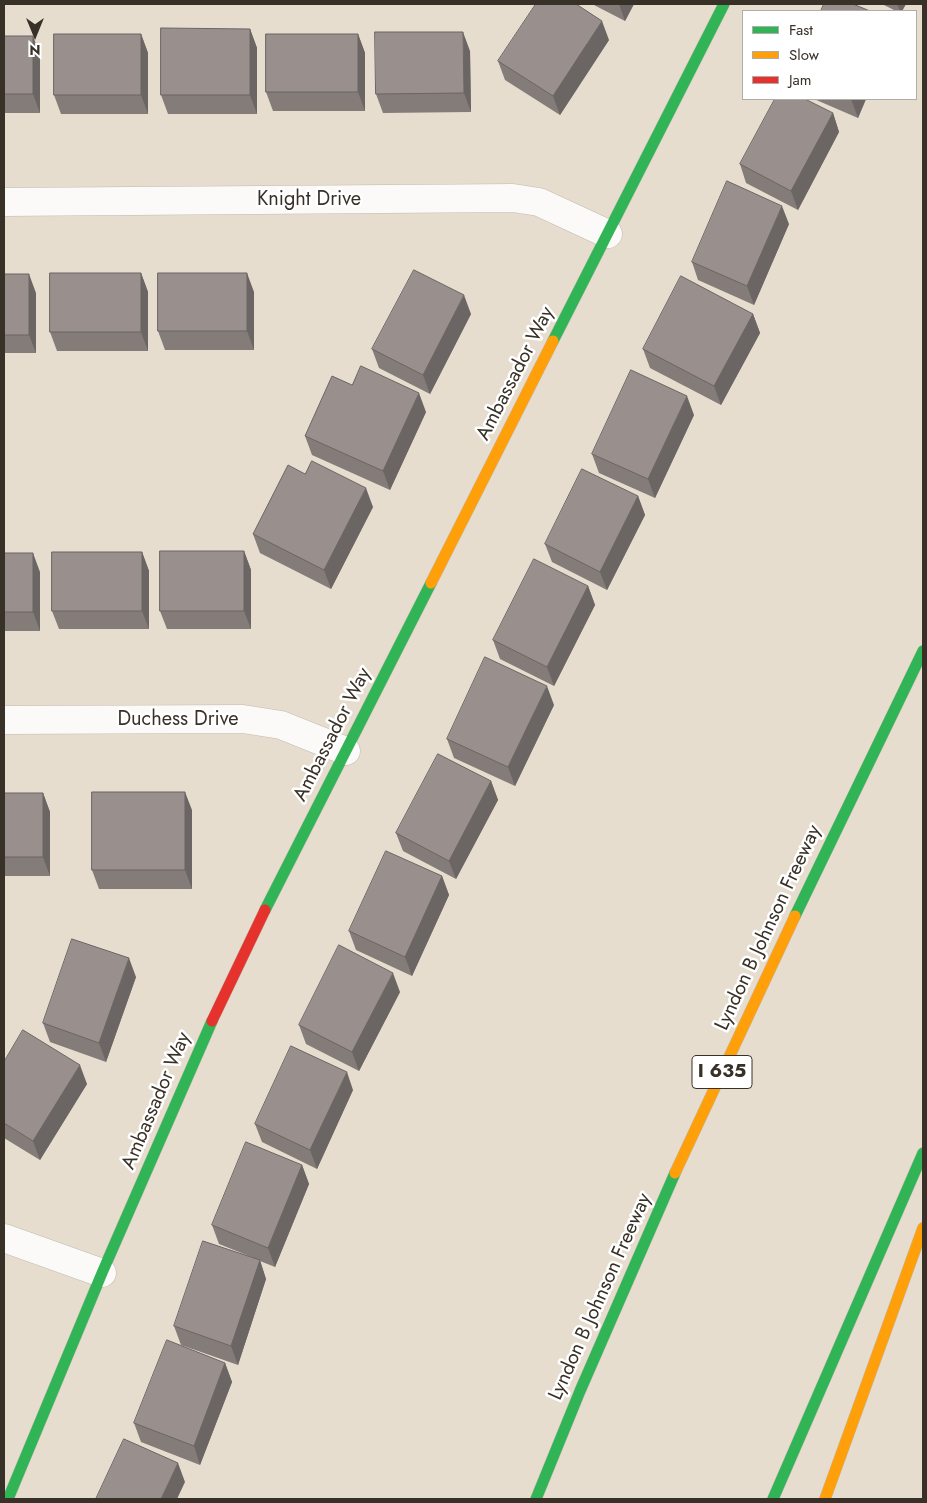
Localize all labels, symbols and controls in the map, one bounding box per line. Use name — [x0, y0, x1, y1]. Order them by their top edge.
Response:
north arrow — [10, 10, 60, 60]
legend — [742, 10, 917, 100]
text: Fast — [789, 19, 813, 41]
text: N — [29, 40, 41, 60]
text: Slow — [789, 44, 819, 66]
text: Jam — [789, 69, 812, 91]
street label: Knight Drive — [257, 188, 361, 212]
street label: Ambassador Way — [472, 303, 560, 445]
street label: Ambassador Way — [289, 664, 377, 806]
street label: Duchess Drive — [117, 708, 239, 732]
street label: Lyndon B Johnson Freeway — [711, 821, 827, 1035]
street label: Ambassador Way — [117, 1029, 197, 1173]
road number: I 635 — [692, 1056, 752, 1088]
street label: Lyndon B Johnson Freeway — [545, 1190, 657, 1404]

